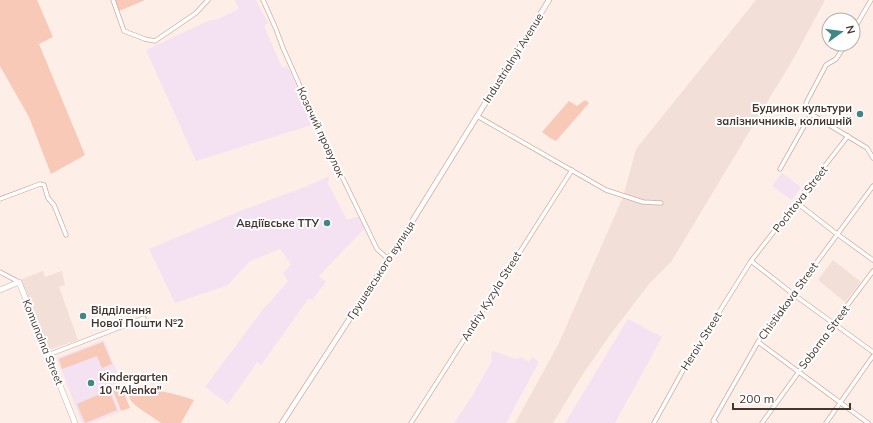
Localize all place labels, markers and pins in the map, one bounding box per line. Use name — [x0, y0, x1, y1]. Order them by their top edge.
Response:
place label: Будинок культури залізничників, колишній — [716, 101, 852, 128]
marker: Будинок культури залізничників, колишній — [855, 109, 865, 119]
place label: Авдіївське ТТУ — [236, 216, 320, 230]
marker: Авдіївське ТТУ — [322, 218, 332, 228]
place label: Відділення Нової Пошти №2 — [91, 303, 184, 330]
marker: Відділення Нової Пошти №2 — [78, 311, 88, 321]
place label: Kindergarten 10 "Alenka" — [99, 370, 168, 397]
marker: Kindergarten 10 "Alenka" — [86, 378, 96, 388]

